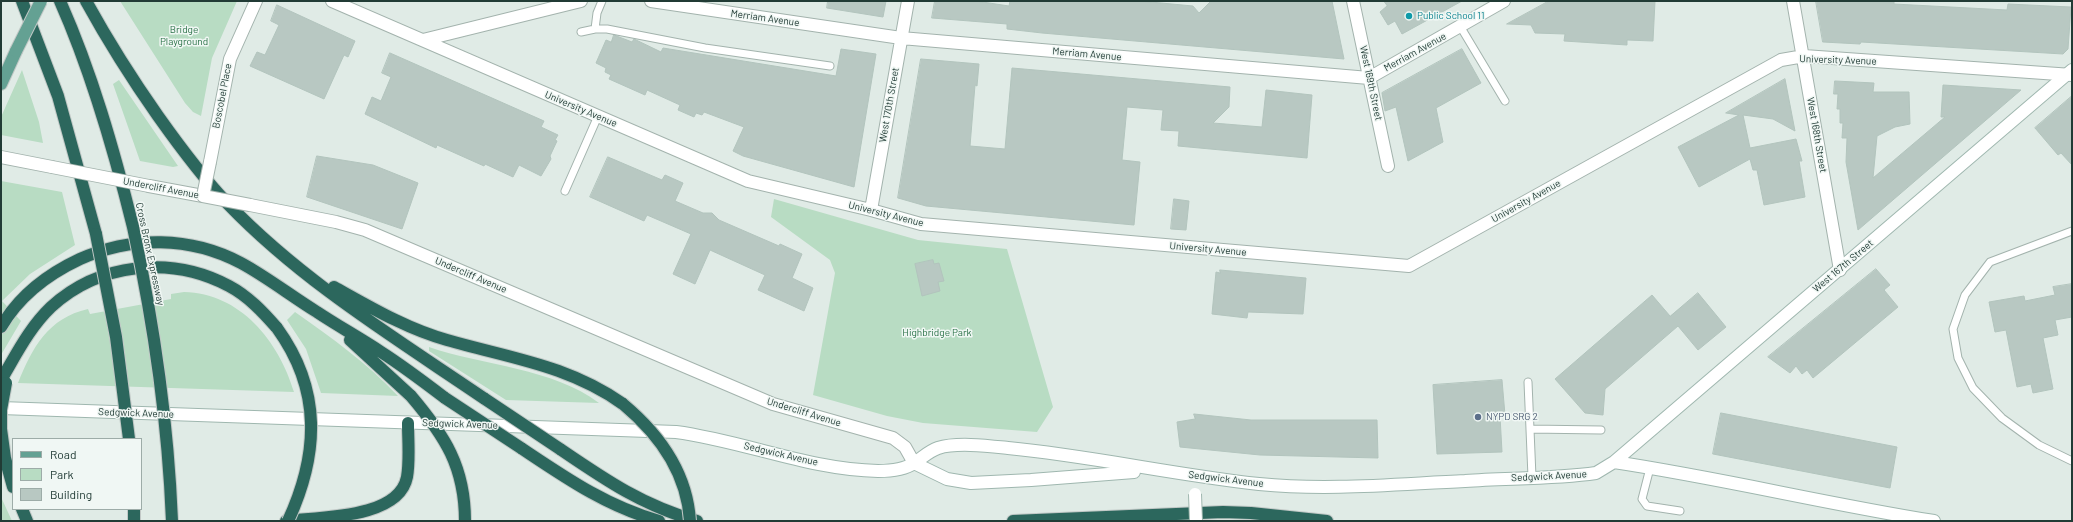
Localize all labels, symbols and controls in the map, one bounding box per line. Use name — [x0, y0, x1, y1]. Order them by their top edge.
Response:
street label: Merriam Avenue — [730, 7, 800, 29]
place label: Public School 11 — [1417, 10, 1484, 22]
marker: Public School 11 — [1404, 11, 1414, 21]
park label: Bridge Playground — [160, 24, 208, 48]
street label: Merriam Avenue — [1382, 30, 1448, 74]
street label: Merriam Avenue — [1052, 45, 1122, 63]
street label: West 169th Street — [1357, 45, 1385, 121]
street label: University Avenue — [1799, 53, 1877, 67]
street label: Boscobel Place — [210, 62, 234, 130]
street label: West 170th Street — [876, 66, 902, 144]
street label: University Avenue — [543, 88, 619, 130]
street label: West 168th Street — [1804, 96, 1830, 174]
street label: Undercliff Avenue — [122, 175, 200, 201]
street label: University Avenue — [1489, 177, 1563, 225]
street label: University Avenue — [847, 199, 925, 229]
street label: Cross Bronx Expressway — [133, 201, 167, 307]
street label: West 167th Street — [1810, 237, 1876, 295]
street label: University Avenue — [1169, 240, 1247, 258]
street label: Undercliff Avenue — [433, 254, 509, 296]
park label: Highbridge Park — [902, 327, 972, 339]
street label: Undercliff Avenue — [765, 395, 843, 429]
street label: Sedgwick Avenue — [98, 406, 174, 420]
place label: NYPD SRG 2 — [1486, 411, 1538, 423]
marker: NYPD SRG 2 — [1473, 412, 1483, 422]
street label: Sedgwick Avenue — [422, 417, 498, 431]
legend — [12, 438, 142, 510]
street label: Sedgwick Avenue — [743, 440, 819, 468]
text: Road — [50, 447, 77, 461]
text: Park — [50, 467, 74, 481]
street label: Sedgwick Avenue — [1188, 468, 1264, 490]
street label: Sedgwick Avenue — [1511, 468, 1587, 484]
text: Building — [50, 487, 92, 501]

